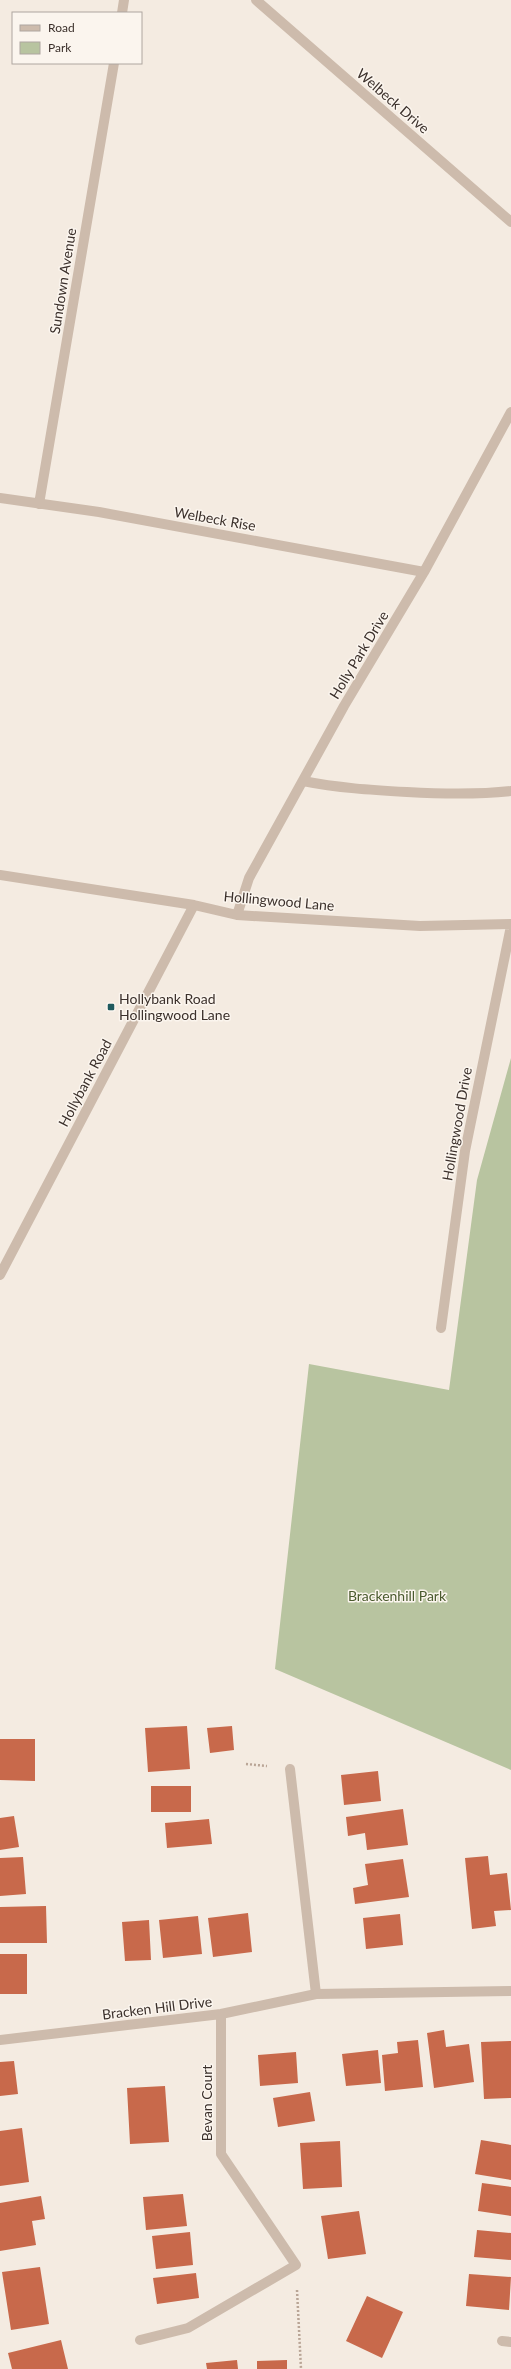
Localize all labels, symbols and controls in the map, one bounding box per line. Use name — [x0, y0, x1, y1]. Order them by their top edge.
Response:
legend — [12, 12, 142, 64]
text: Road — [48, 20, 75, 35]
text: Park — [48, 40, 72, 55]
street label: Welbeck Drive — [354, 65, 433, 137]
street label: Sundown Avenue — [46, 227, 79, 335]
street label: Welbeck Rise — [173, 503, 257, 534]
street label: Holly Park Drive — [326, 608, 392, 702]
street label: Hollingwood Lane — [223, 887, 335, 914]
place label: Hollybank Road Hollingwood Lane — [119, 990, 230, 1023]
marker: Hollybank Road Hollingwood Lane — [106, 1002, 116, 1012]
street label: Hollybank Road — [54, 1036, 115, 1129]
street label: Hollingwood Drive — [438, 1066, 475, 1182]
park label: Brackenhill Park — [348, 1587, 447, 1604]
street label: Bracken Hill Drive — [101, 1992, 213, 2023]
street label: Bevan Court — [198, 2065, 215, 2141]

